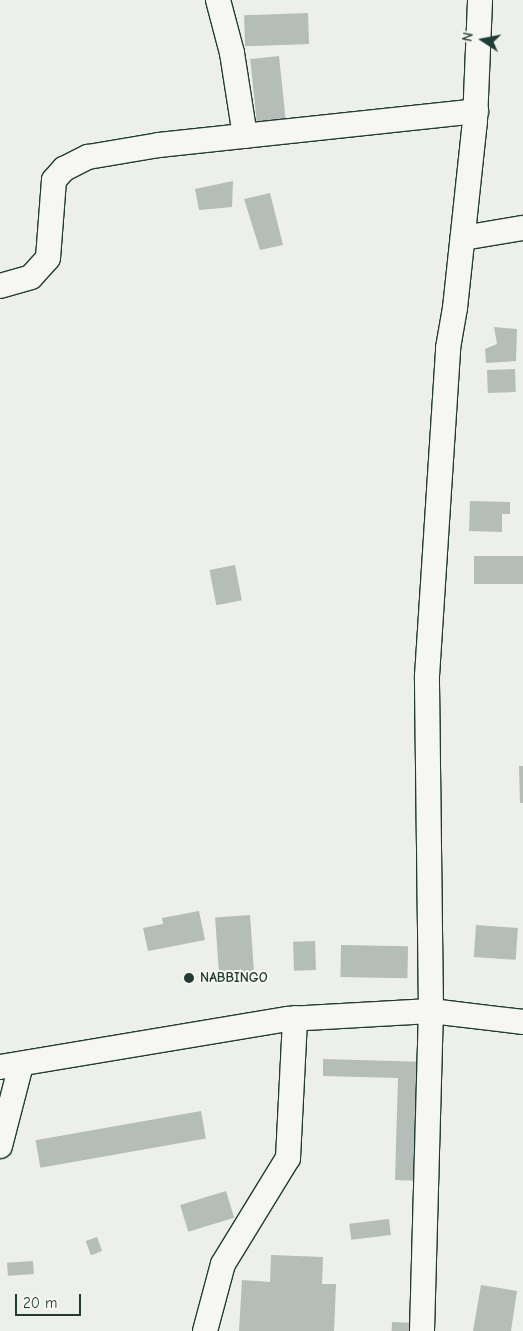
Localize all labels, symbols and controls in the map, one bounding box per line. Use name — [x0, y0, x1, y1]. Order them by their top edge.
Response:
north arrow — [458, 15, 508, 65]
text: N — [459, 31, 477, 43]
place label: NABBINGO — [200, 970, 268, 986]
marker: NABBINGO — [182, 971, 196, 985]
scale bar — [18, 1284, 84, 1316]
text: 20 m — [23, 1294, 57, 1312]

